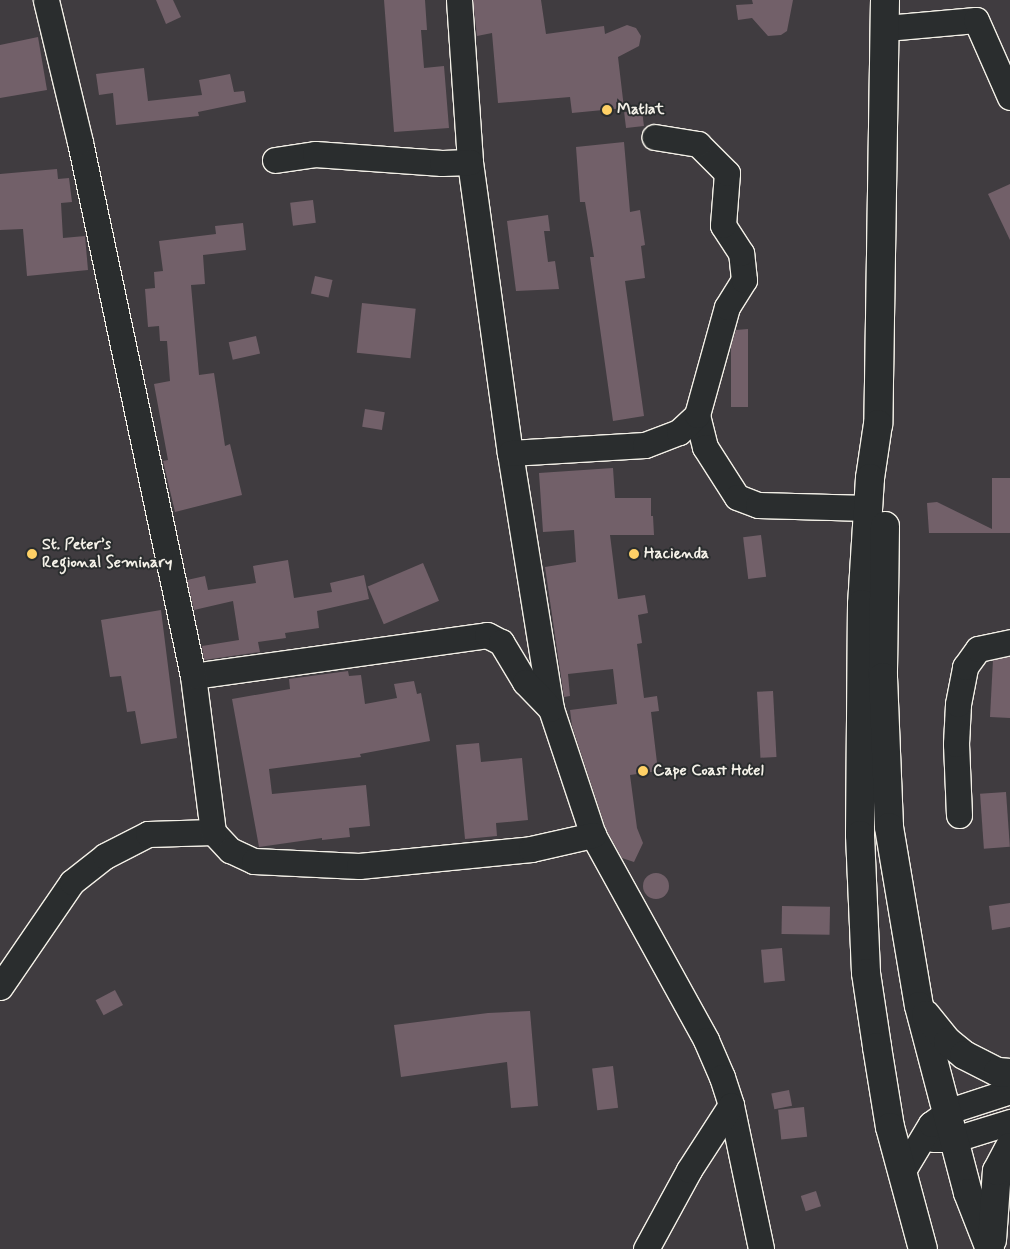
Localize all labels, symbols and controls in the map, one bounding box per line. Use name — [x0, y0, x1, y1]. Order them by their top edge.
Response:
place label: Matlat — [617, 100, 664, 120]
marker: Matlat — [601, 104, 613, 116]
place label: St. Peter’s Regional Seminary — [42, 535, 178, 573]
place label: Hacienda — [644, 544, 709, 564]
marker: St. Peter’s Regional Seminary — [26, 548, 38, 560]
marker: Hacienda — [628, 548, 640, 560]
place label: Cape Coast Hotel — [653, 761, 765, 781]
marker: Cape Coast Hotel — [637, 765, 649, 777]

